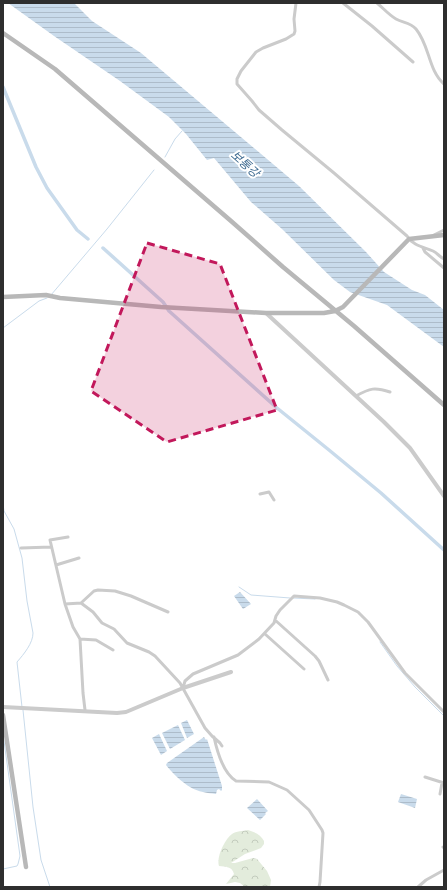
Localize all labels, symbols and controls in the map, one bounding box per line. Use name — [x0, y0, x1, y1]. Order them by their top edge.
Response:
water label: 보통강 — [228, 147, 264, 182]

